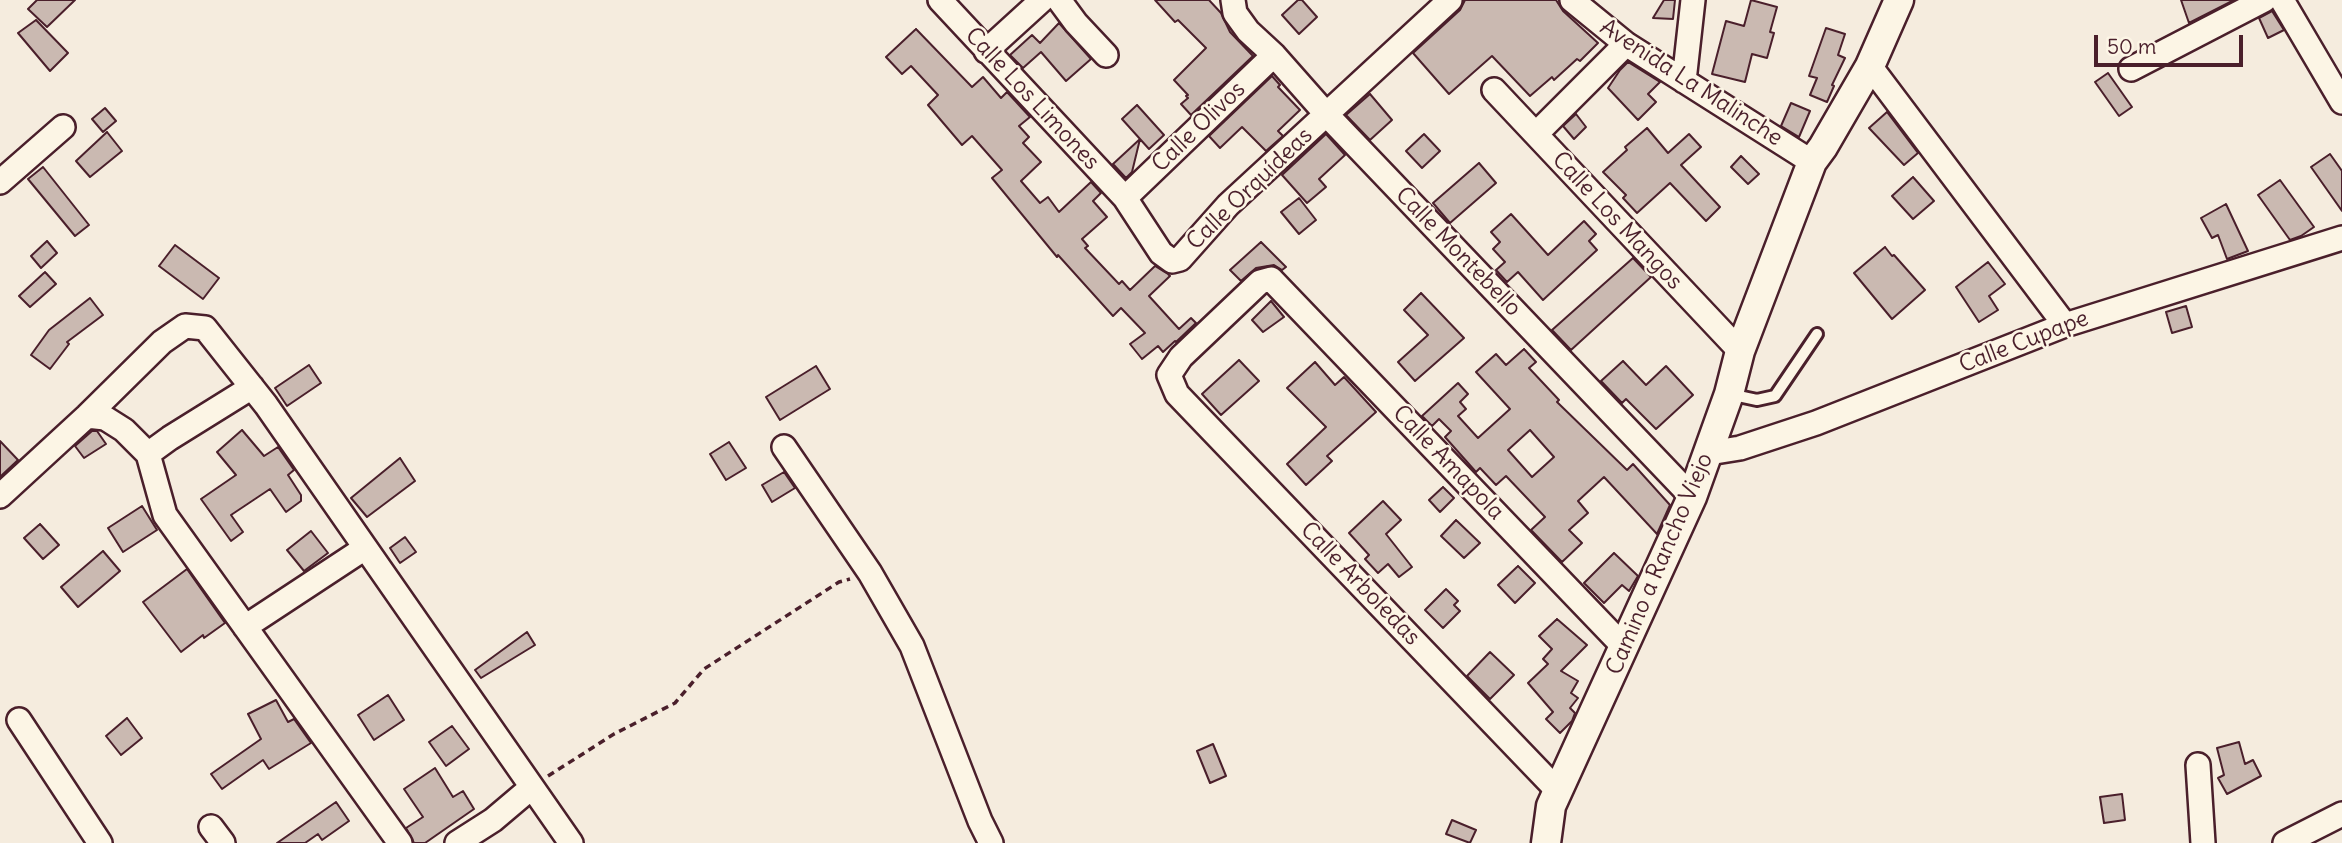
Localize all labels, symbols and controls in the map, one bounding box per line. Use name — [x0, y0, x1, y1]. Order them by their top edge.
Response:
street label: Avenida La Malinche — [1594, 14, 1788, 152]
scale bar — [2097, 21, 2246, 65]
street label: Calle Los Limones — [959, 22, 1105, 176]
text: 50 m — [2107, 33, 2156, 60]
street label: Calle Olivos — [1147, 76, 1251, 178]
street label: Calle Orquídeas — [1181, 122, 1319, 256]
street label: Calle Los Mangos — [1546, 146, 1688, 296]
street label: Calle Montebello — [1389, 182, 1527, 322]
street label: Calle Cupape — [1955, 305, 2093, 379]
street label: Calle Amapola — [1386, 400, 1510, 526]
street label: Camino a Rancho Viejo — [1601, 449, 1719, 679]
street label: Calle Arboledas — [1294, 517, 1426, 651]

